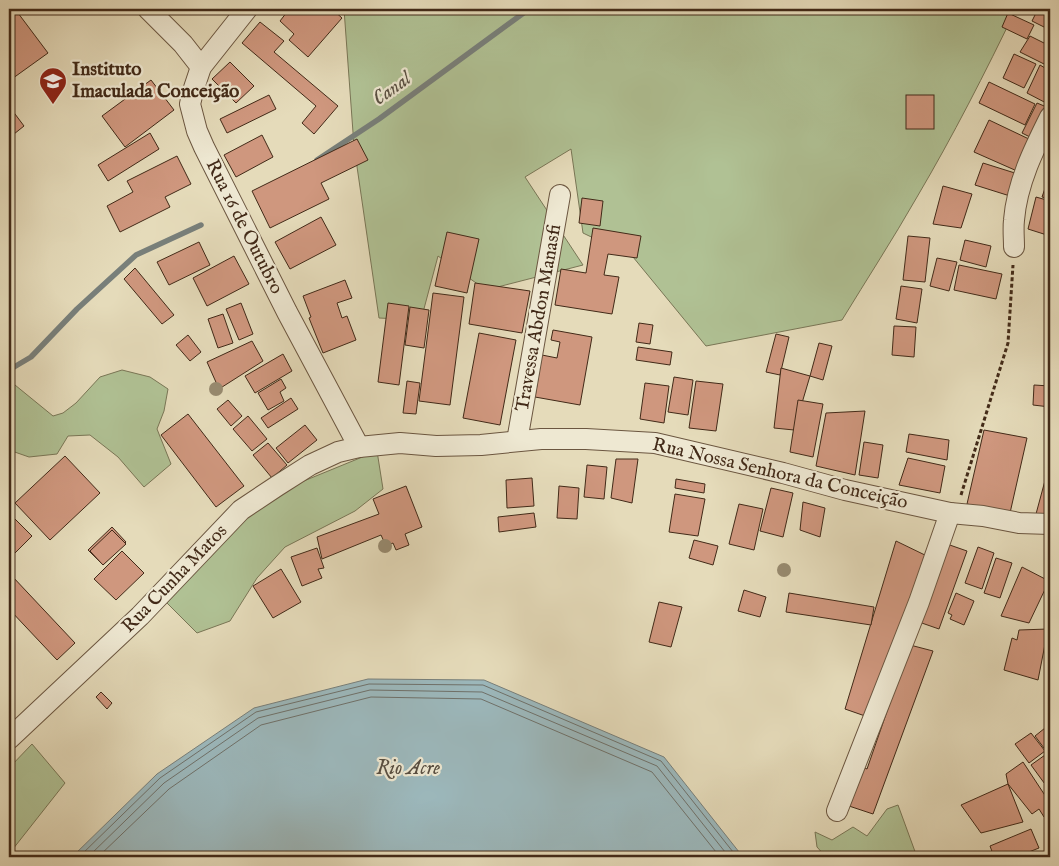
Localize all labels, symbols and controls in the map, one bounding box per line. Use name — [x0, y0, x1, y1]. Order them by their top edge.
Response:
place label: Instituto Imaculada Conceição — [72, 58, 239, 104]
water label: Canal — [368, 65, 418, 111]
school or university icon: Instituto Imaculada Conceição — [38, 66, 68, 105]
street label: Rua 16 de Outubro — [200, 156, 288, 298]
street label: Travessa Abdon Manasfi — [511, 222, 567, 414]
street label: Rua Nossa Senhora da Conceição — [650, 433, 910, 515]
street label: Rua Cunha Matos — [117, 520, 233, 638]
water label: Rio Acre — [376, 756, 440, 781]

